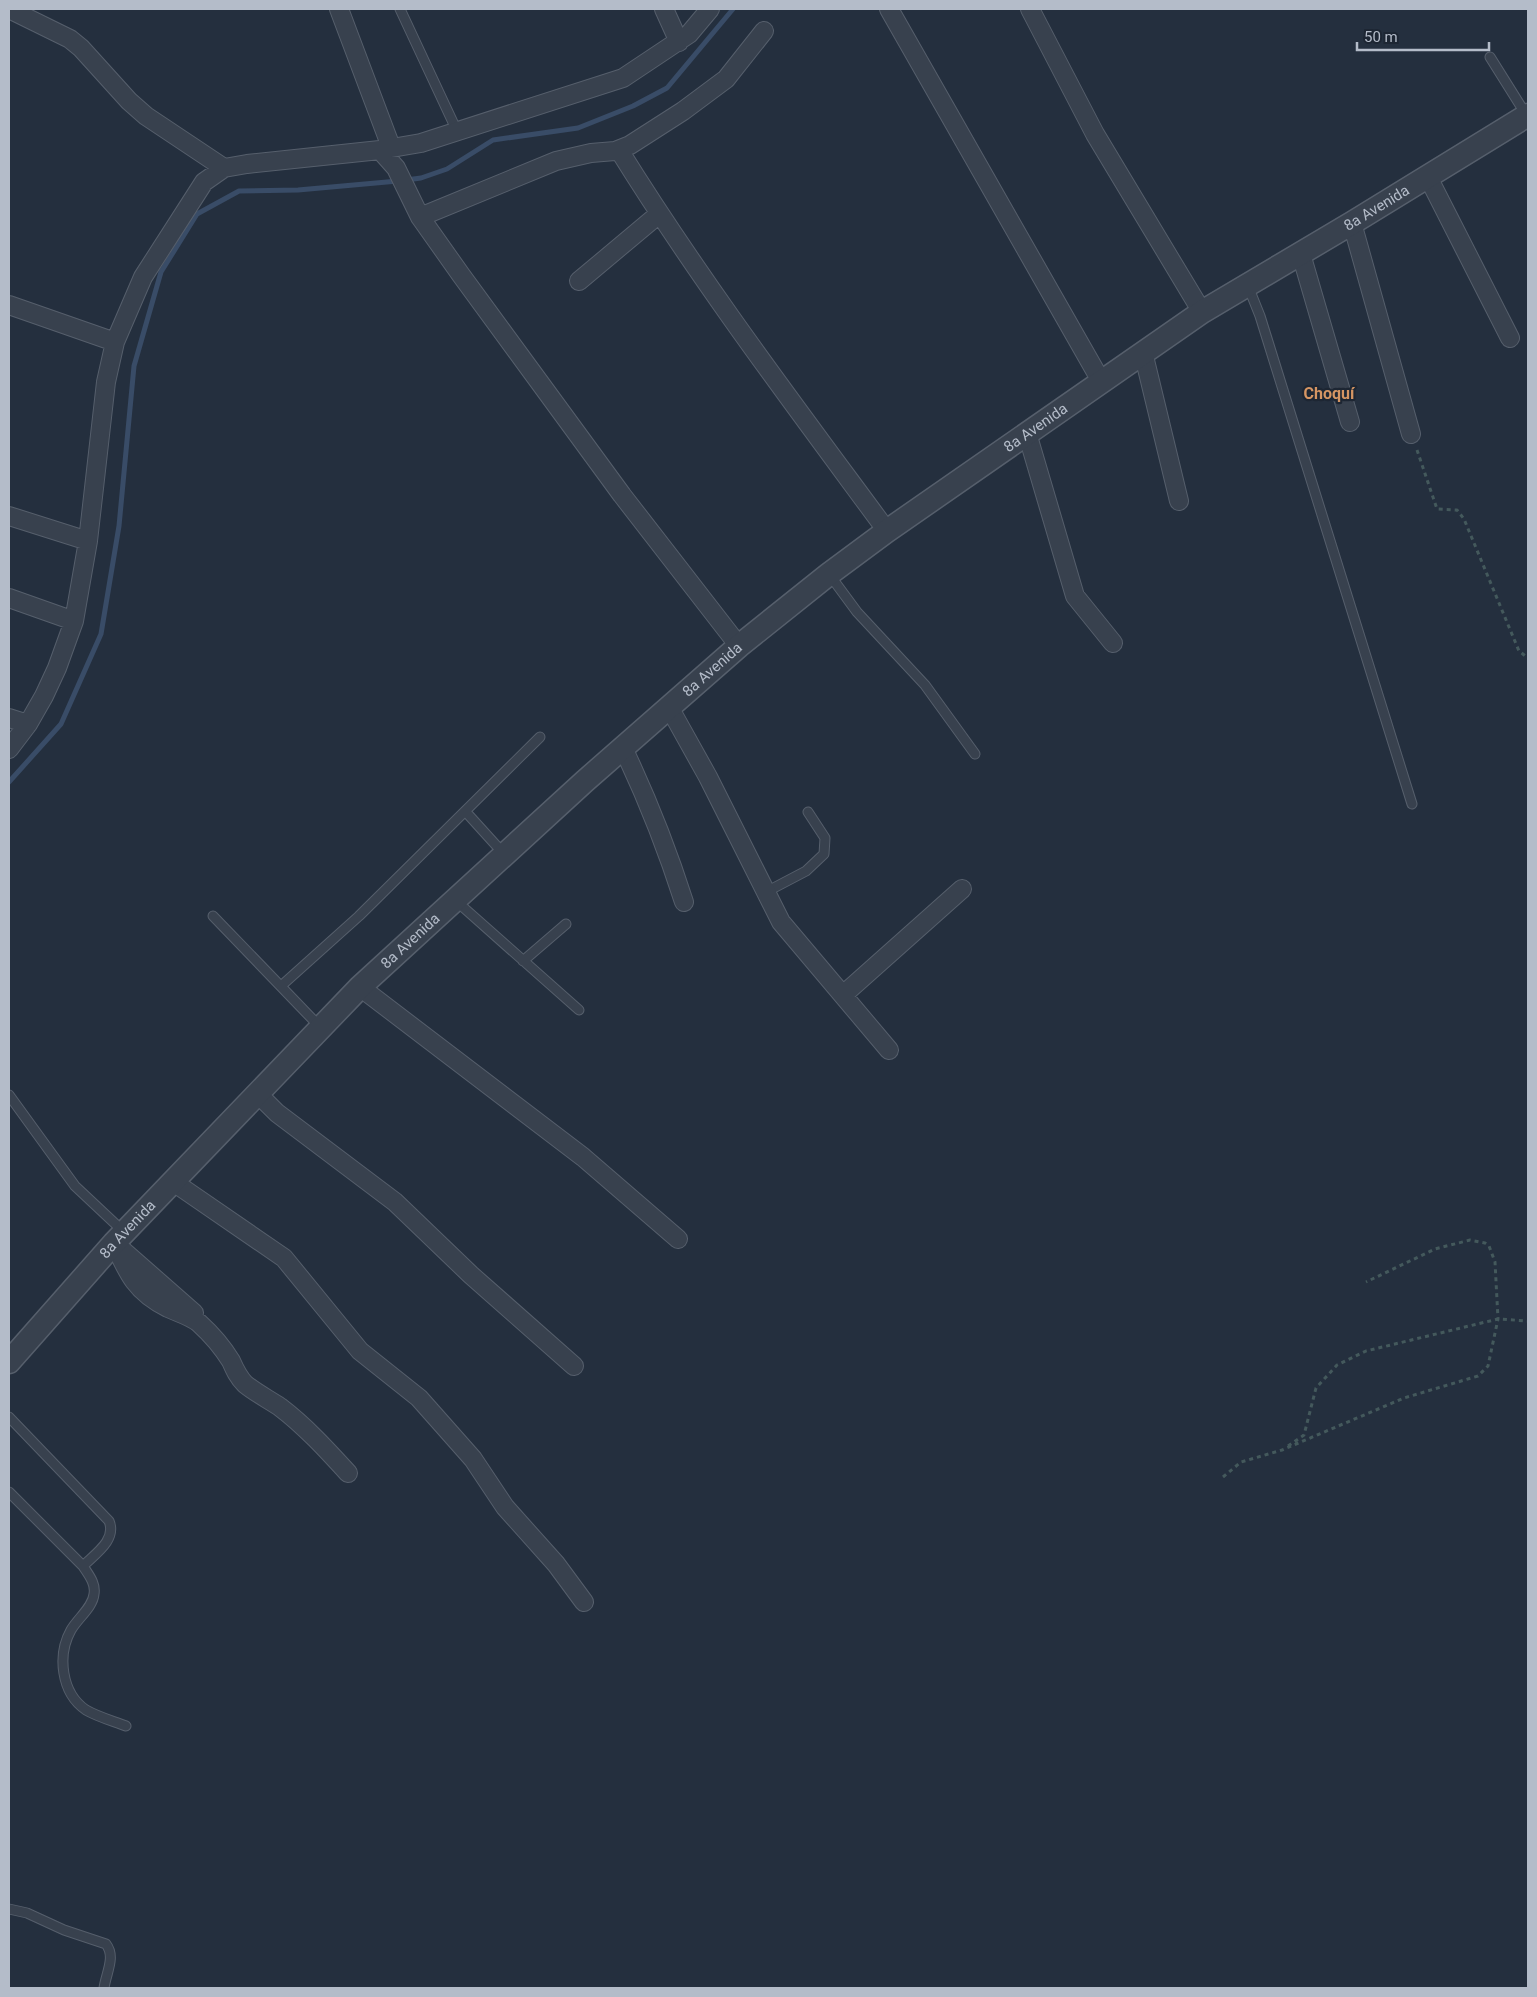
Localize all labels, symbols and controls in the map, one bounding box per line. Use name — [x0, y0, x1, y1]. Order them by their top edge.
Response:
scale bar — [1357, 20, 1490, 52]
text: 50 m — [1364, 28, 1398, 46]
street label: 8a Avenida — [1341, 181, 1413, 235]
district label: Choquí — [1304, 384, 1356, 403]
street label: 8a Avenida — [1000, 399, 1071, 456]
street label: 8a Avenida — [679, 638, 746, 700]
street label: 8a Avenida — [377, 909, 444, 972]
street label: 8a Avenida — [96, 1196, 159, 1262]

